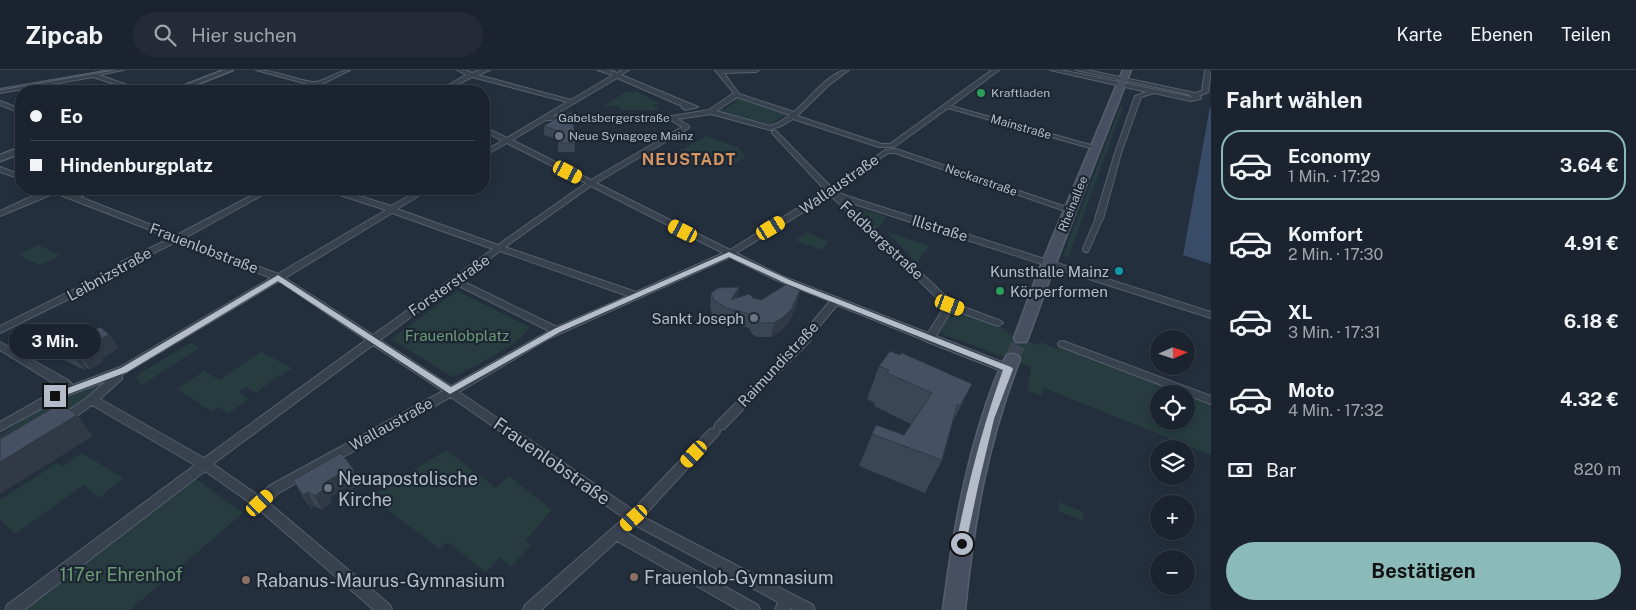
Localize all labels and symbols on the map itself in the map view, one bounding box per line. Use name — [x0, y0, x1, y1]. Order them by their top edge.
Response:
place label: Kraftladen — [991, 86, 1050, 100]
marker: Kraftladen — [975, 87, 987, 99]
street label: Gabelsbergerstraße — [558, 111, 670, 125]
street label: Mainstraße — [989, 112, 1053, 142]
place label: Neue Synagoge Mainz — [569, 129, 694, 143]
marker: Neue Synagoge Mainz — [553, 130, 565, 142]
district label: NEUSTADT — [642, 150, 736, 169]
street label: Wallaustraße — [796, 151, 882, 217]
car — [551, 159, 584, 185]
street label: Neckarstraße — [943, 161, 1019, 199]
street label: Rheinallee — [1056, 174, 1091, 234]
street label: Feldbergstraße — [837, 197, 927, 283]
street label: Illstraße — [910, 211, 970, 245]
car — [754, 214, 787, 242]
car — [666, 218, 699, 244]
street label: Frauenlobstraße — [147, 220, 261, 276]
street label: Leibnizstraße — [64, 244, 154, 304]
street label: Forsterstraße — [405, 251, 493, 319]
place label: Kunsthalle Mainz — [990, 263, 1109, 280]
marker: Kunsthalle Mainz — [1113, 265, 1125, 277]
place label: Körperformen — [1010, 283, 1108, 300]
marker: Körperformen — [994, 285, 1006, 297]
car — [933, 293, 966, 317]
place label: Sankt Joseph — [651, 310, 744, 327]
marker: Sankt Joseph — [748, 312, 760, 324]
street label: Raimundistraße — [734, 318, 822, 410]
callout: 3 Min. — [9, 324, 101, 358]
park label: Frauenlobplatz — [405, 327, 509, 344]
north arrow — [1150, 330, 1195, 375]
route end — [44, 385, 66, 407]
street label: Wallaustraße — [347, 394, 435, 454]
street label: Frauenlobstraße — [490, 413, 614, 509]
car — [678, 438, 709, 470]
place label: Neuapostolische Kirche — [338, 468, 478, 510]
marker: Neuapostolische Kirche — [322, 482, 334, 494]
car — [243, 487, 276, 519]
car — [617, 502, 650, 534]
route start — [951, 533, 973, 555]
park label: 117er Ehrenhof — [59, 564, 183, 585]
place label: Frauenlob-Gymnasium — [644, 567, 834, 588]
place label: Rabanus-Maurus-Gymnasium — [256, 570, 505, 591]
marker: Frauenlob-Gymnasium — [628, 571, 640, 583]
marker: Rabanus-Maurus-Gymnasium — [240, 574, 252, 586]

